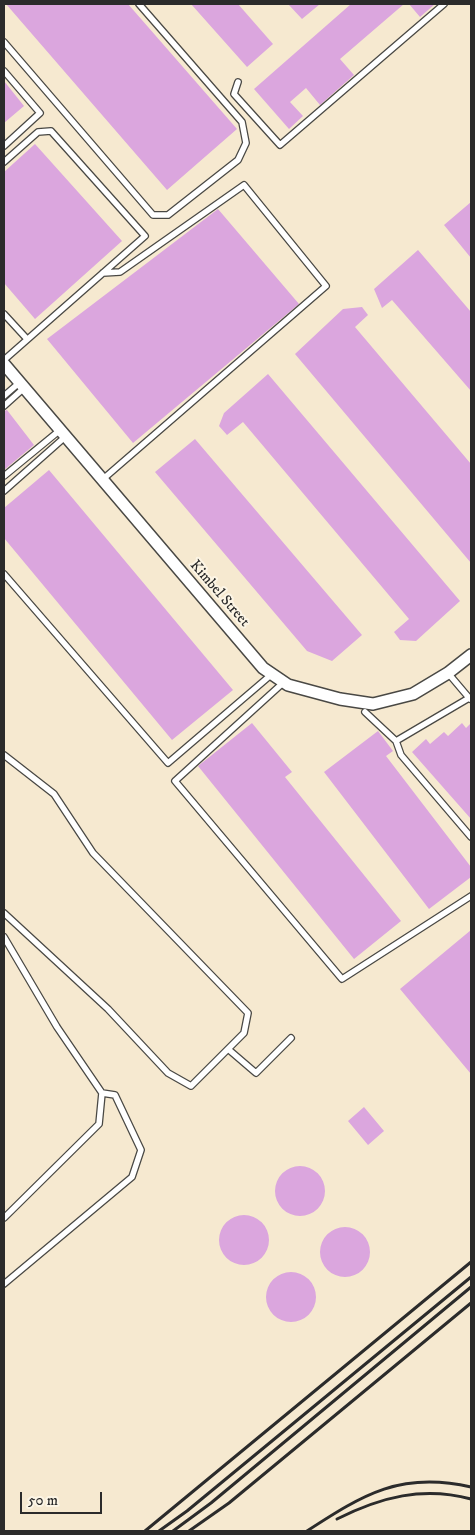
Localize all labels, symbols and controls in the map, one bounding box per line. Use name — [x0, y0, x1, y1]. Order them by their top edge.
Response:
street label: Kimbel Street — [185, 557, 253, 631]
scale bar — [22, 1482, 105, 1514]
text: 50 m — [28, 1491, 58, 1510]

